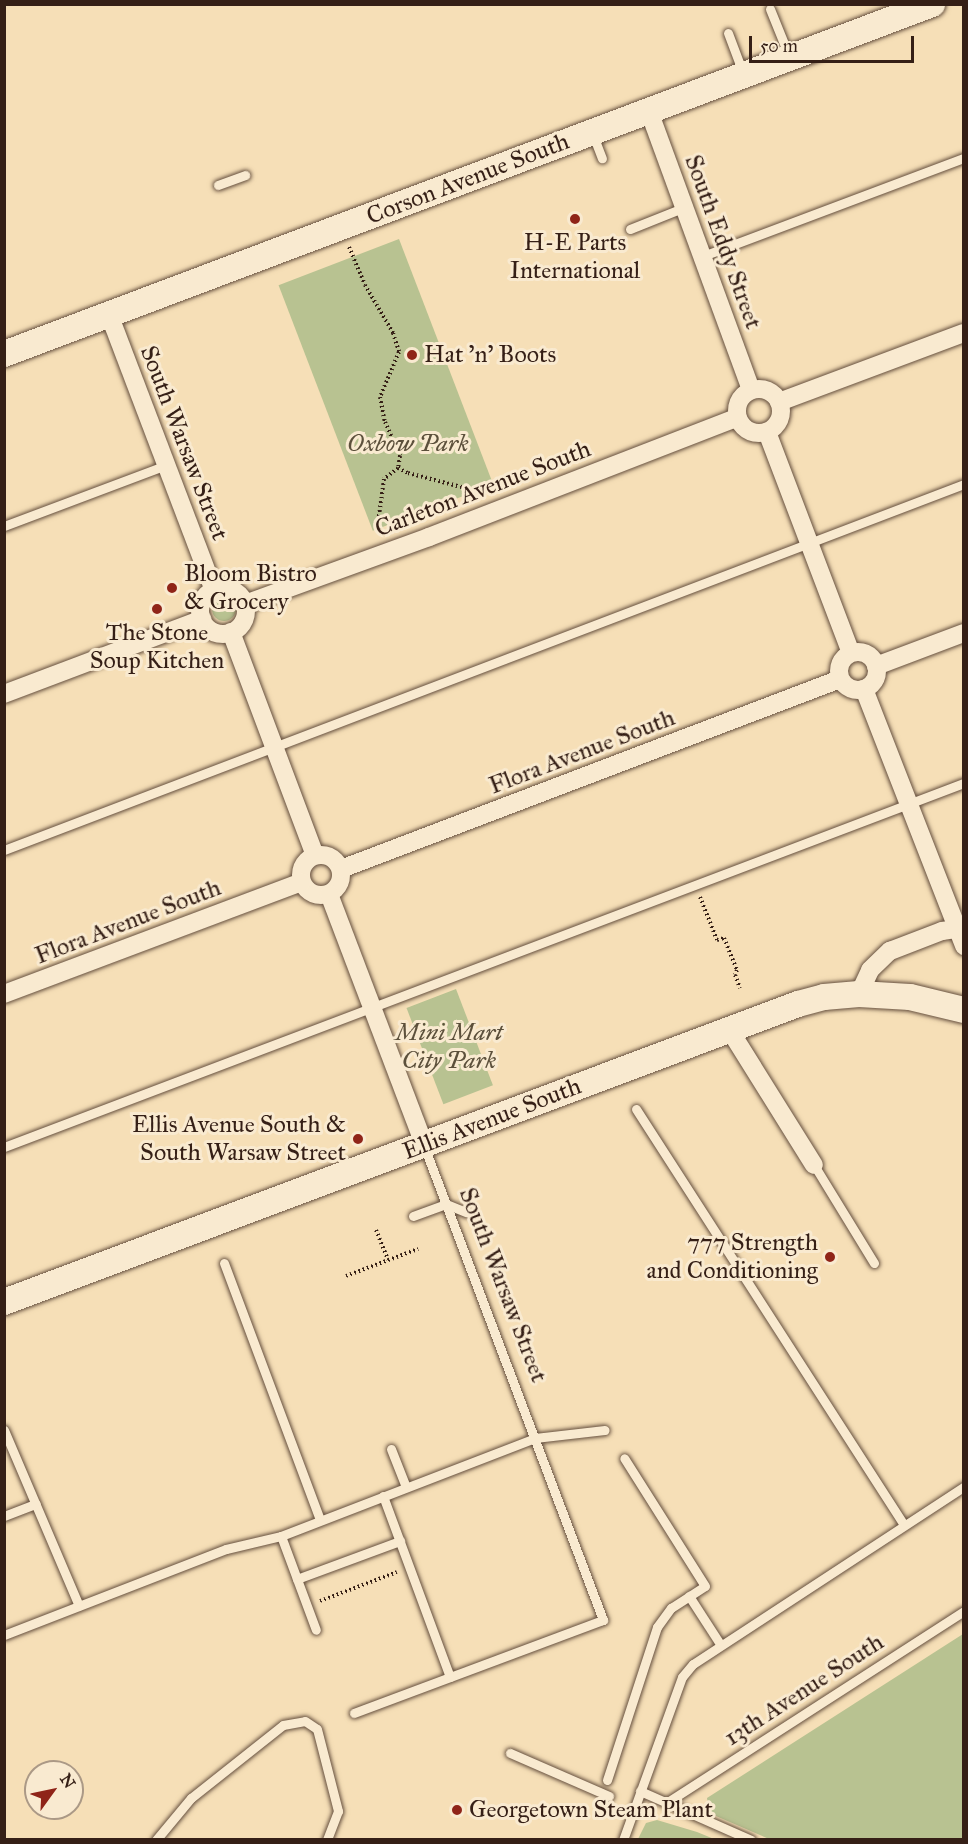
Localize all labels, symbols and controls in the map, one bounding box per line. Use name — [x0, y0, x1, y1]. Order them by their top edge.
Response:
scale bar — [752, 24, 917, 62]
text: 50 m — [760, 35, 798, 57]
street label: Corson Avenue South — [363, 127, 573, 231]
street label: South Eddy Street — [678, 151, 768, 333]
marker: H-E Parts International — [568, 212, 582, 226]
place label: H-E Parts International — [510, 229, 640, 285]
place label: Hat 'n' Boots — [424, 341, 556, 369]
street label: South Warsaw Street — [134, 342, 234, 544]
marker: Hat 'n' Boots — [405, 348, 419, 362]
park label: Oxbow Park — [347, 430, 469, 458]
street label: Carleton Avenue South — [371, 435, 595, 543]
place label: Bloom Bistro & Grocery — [184, 560, 317, 616]
marker: Bloom Bistro & Grocery — [165, 581, 179, 595]
marker: The Stone Soup Kitchen — [150, 602, 164, 616]
place label: The Stone Soup Kitchen — [90, 619, 224, 675]
street label: Flora Avenue South — [485, 703, 679, 801]
street label: Flora Avenue South — [31, 873, 225, 971]
park label: Mini Mart City Park — [395, 1019, 503, 1075]
street label: Ellis Avenue South — [399, 1072, 585, 1166]
place label: Ellis Avenue South & South Warsaw Street — [132, 1111, 346, 1167]
marker: Ellis Avenue South & South Warsaw Street — [351, 1132, 365, 1146]
street label: South Warsaw Street — [453, 1184, 553, 1386]
place label: 777 Strength and Conditioning — [647, 1229, 818, 1285]
marker: 777 Strength and Conditioning — [823, 1250, 837, 1264]
street label: 13th Avenue South — [719, 1628, 889, 1752]
north arrow — [24, 1760, 84, 1820]
text: N — [56, 1770, 79, 1792]
place label: Georgetown Steam Plant — [469, 1796, 713, 1824]
marker: Georgetown Steam Plant — [450, 1803, 464, 1817]

